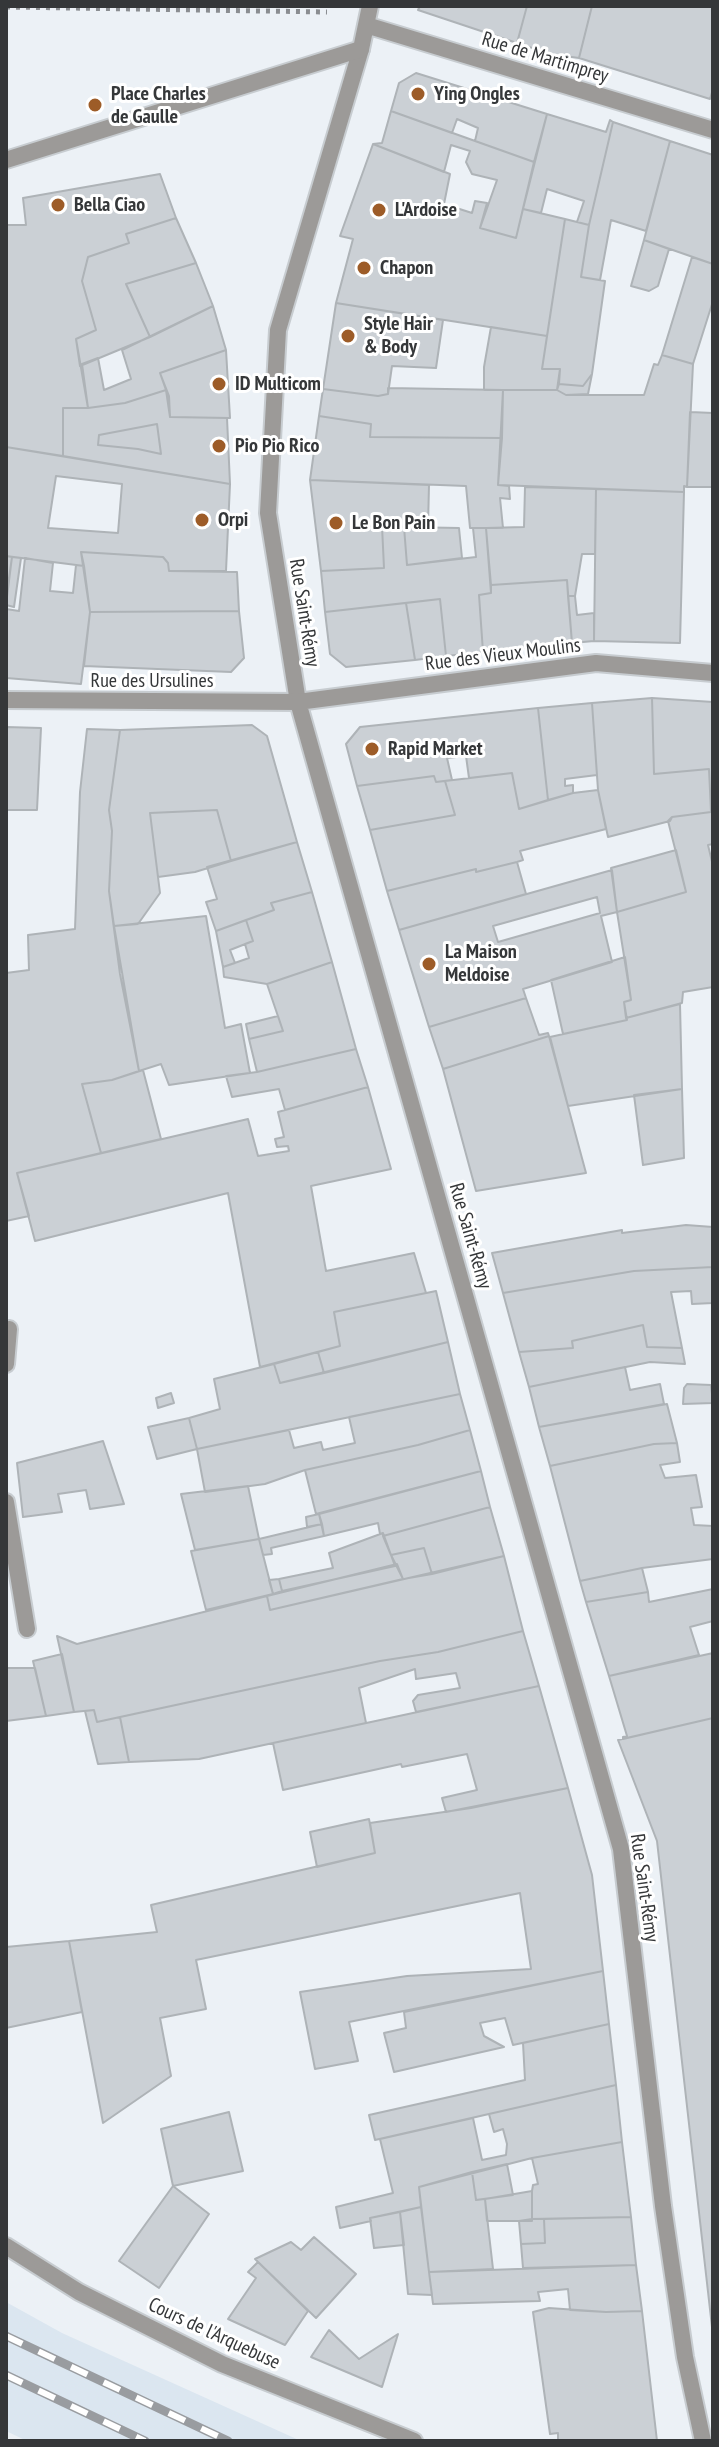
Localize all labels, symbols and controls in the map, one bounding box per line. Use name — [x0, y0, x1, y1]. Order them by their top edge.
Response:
street label: Rue de Martimprey — [479, 27, 611, 89]
place label: Place Charles de Gaulle — [111, 82, 206, 129]
place label: Ying Ongles — [434, 82, 520, 106]
marker: Ying Ongles — [409, 85, 427, 103]
marker: Place Charles de Gaulle — [86, 96, 104, 114]
place label: Bella Ciao — [74, 193, 145, 217]
marker: Bella Ciao — [49, 196, 67, 214]
place label: L'Ardoise — [395, 198, 457, 222]
marker: L'Ardoise — [370, 201, 388, 219]
place label: Chapon — [380, 256, 433, 280]
marker: Chapon — [355, 259, 373, 277]
place label: Style Hair & Body — [364, 312, 433, 359]
marker: Style Hair & Body — [339, 327, 357, 345]
place label: ID Multicom — [235, 372, 321, 396]
marker: ID Multicom — [210, 375, 228, 393]
place label: Pio Pio Rico — [235, 434, 319, 458]
marker: Pio Pio Rico — [210, 437, 228, 455]
place label: Orpi — [218, 508, 248, 532]
marker: Orpi — [193, 511, 211, 529]
place label: Le Bon Pain — [352, 511, 435, 535]
marker: Le Bon Pain — [327, 514, 345, 532]
street label: Rue Saint-Rémy — [284, 557, 324, 669]
street label: Rue des Vieux Moulins — [424, 634, 582, 676]
street label: Rue des Ursulines — [91, 669, 213, 693]
place label: Rapid Market — [388, 737, 483, 761]
marker: Rapid Market — [363, 740, 381, 758]
place label: La Maison Meldoise — [445, 940, 517, 987]
marker: La Maison Meldoise — [420, 955, 438, 973]
street label: Rue Saint-Rémy — [443, 1180, 497, 1292]
street label: Rue Saint-Rémy — [625, 1832, 663, 1944]
street label: Cours de l'Arquebuse — [144, 2293, 284, 2375]

